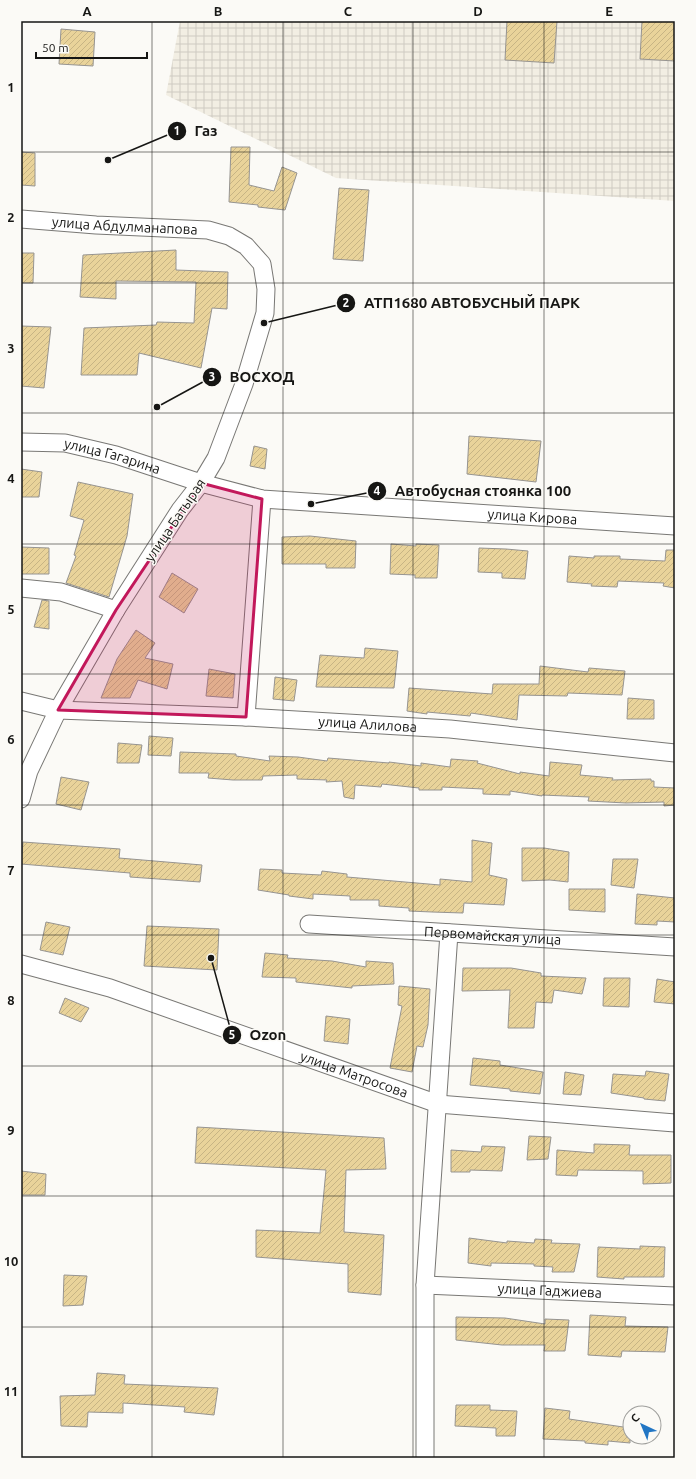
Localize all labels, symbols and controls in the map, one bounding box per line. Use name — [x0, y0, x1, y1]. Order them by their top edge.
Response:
text: A — [82, 4, 92, 18]
text: B — [214, 4, 223, 18]
text: C — [344, 4, 353, 18]
text: D — [473, 4, 483, 18]
text: E — [605, 4, 613, 18]
scale bar — [36, 34, 147, 60]
text: 50 m — [42, 41, 69, 54]
text: 1 — [7, 80, 15, 94]
callout: Газ — [167, 117, 226, 144]
text: Газ — [195, 122, 217, 139]
text: 1 — [174, 124, 180, 137]
text: 2 — [7, 210, 15, 224]
street label: улица Абдулманапова — [51, 213, 198, 238]
callout: АТП1680 АВТОБУСНЫЙ ПАРК — [336, 289, 588, 316]
text: АТП1680 АВТОБУСНЫЙ ПАРК — [364, 293, 580, 311]
text: 2 — [343, 296, 350, 309]
text: 3 — [7, 341, 15, 355]
callout: ВОСХОД — [202, 363, 302, 390]
text: ВОСХОД — [230, 368, 295, 385]
text: 3 — [209, 370, 215, 383]
street label: улица Гагарина — [63, 435, 162, 477]
text: 4 — [7, 471, 15, 485]
street label: улица Батырая — [141, 475, 209, 565]
callout: Автобусная стоянка 100 — [367, 478, 580, 505]
text: Автобусная стоянка 100 — [395, 482, 571, 499]
text: 4 — [374, 484, 381, 497]
street label: улица Кирова — [487, 506, 578, 528]
text: 5 — [7, 602, 15, 616]
street label: улица Алилова — [318, 713, 417, 735]
text: 6 — [7, 732, 15, 746]
text: 7 — [7, 863, 15, 877]
street label: Первомайская улица — [424, 923, 562, 948]
text: 8 — [7, 993, 15, 1007]
callout: Ozon — [222, 1022, 295, 1049]
text: Ozon — [250, 1026, 286, 1043]
text: 5 — [229, 1028, 236, 1041]
street label: улица Матросова — [298, 1048, 410, 1101]
text: 9 — [7, 1123, 15, 1137]
text: 10 — [4, 1254, 18, 1268]
street label: улица Гаджиева — [497, 1280, 602, 1301]
text: 11 — [4, 1384, 18, 1398]
north arrow — [622, 1405, 662, 1445]
text: С — [628, 1411, 642, 1425]

